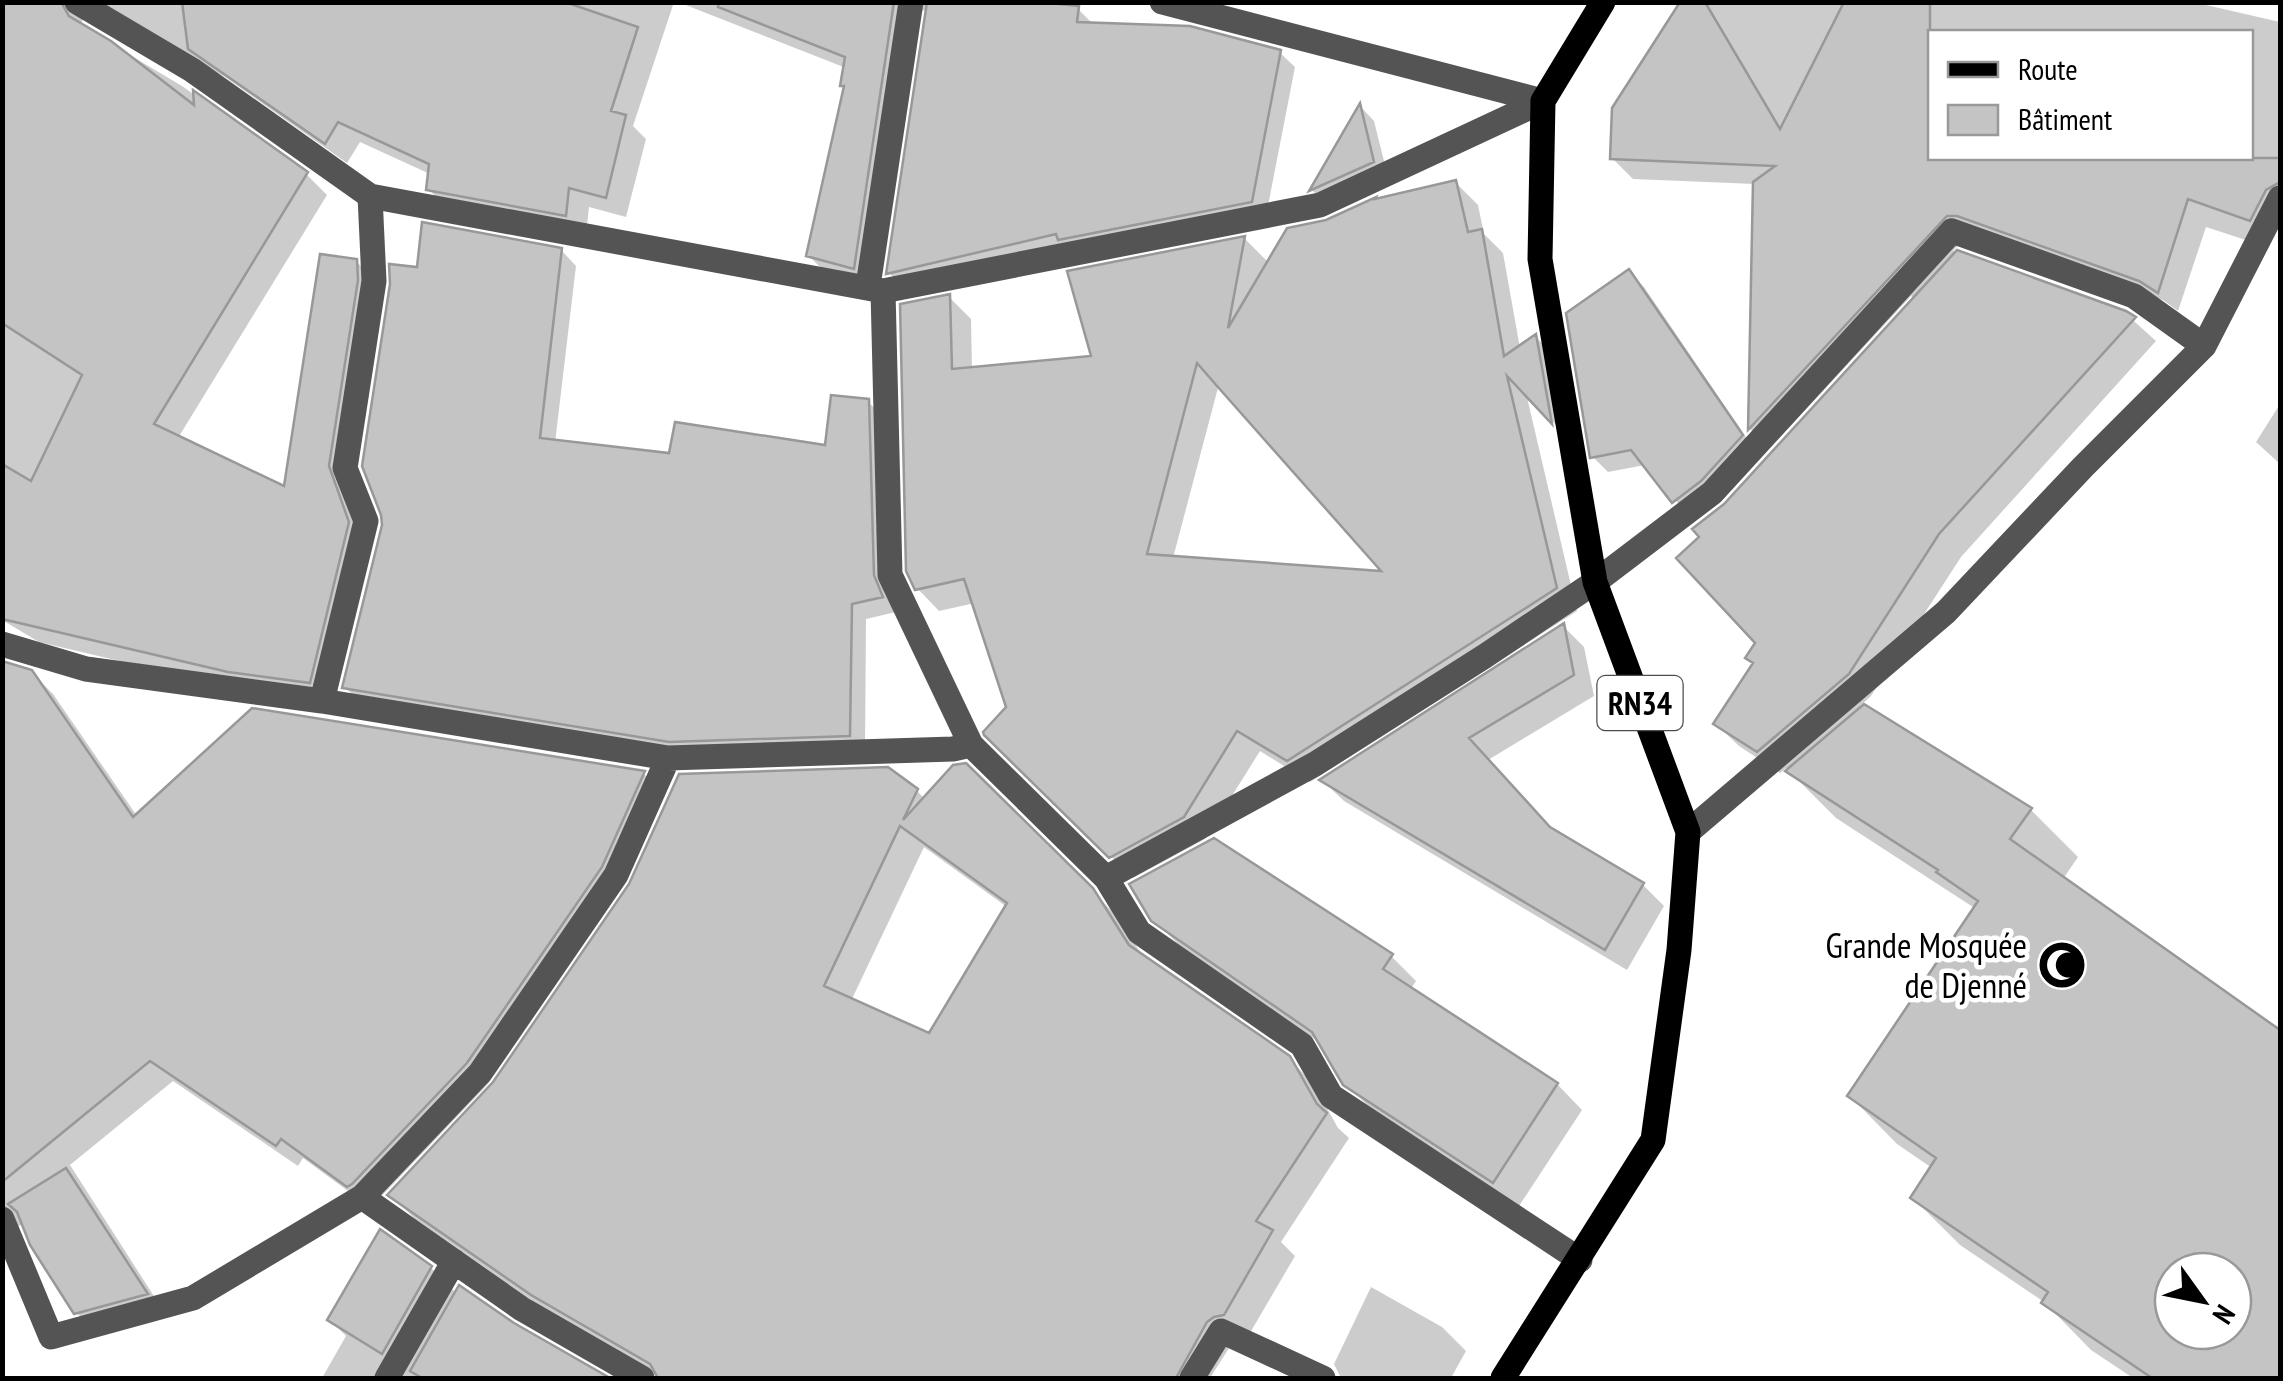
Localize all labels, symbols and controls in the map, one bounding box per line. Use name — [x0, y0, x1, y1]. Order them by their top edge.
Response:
legend — [1928, 30, 2253, 160]
text: Route — [2018, 49, 2078, 88]
text: Bâtiment — [2018, 99, 2113, 138]
road number: RN34 — [1598, 676, 1682, 730]
place label: Grande Mosquée de Djenné — [1826, 922, 2027, 1008]
mosque icon: Grande Mosquée de Djenné — [2036, 939, 2088, 991]
north arrow — [2153, 1251, 2253, 1351]
text: N — [2205, 1298, 2244, 1331]

